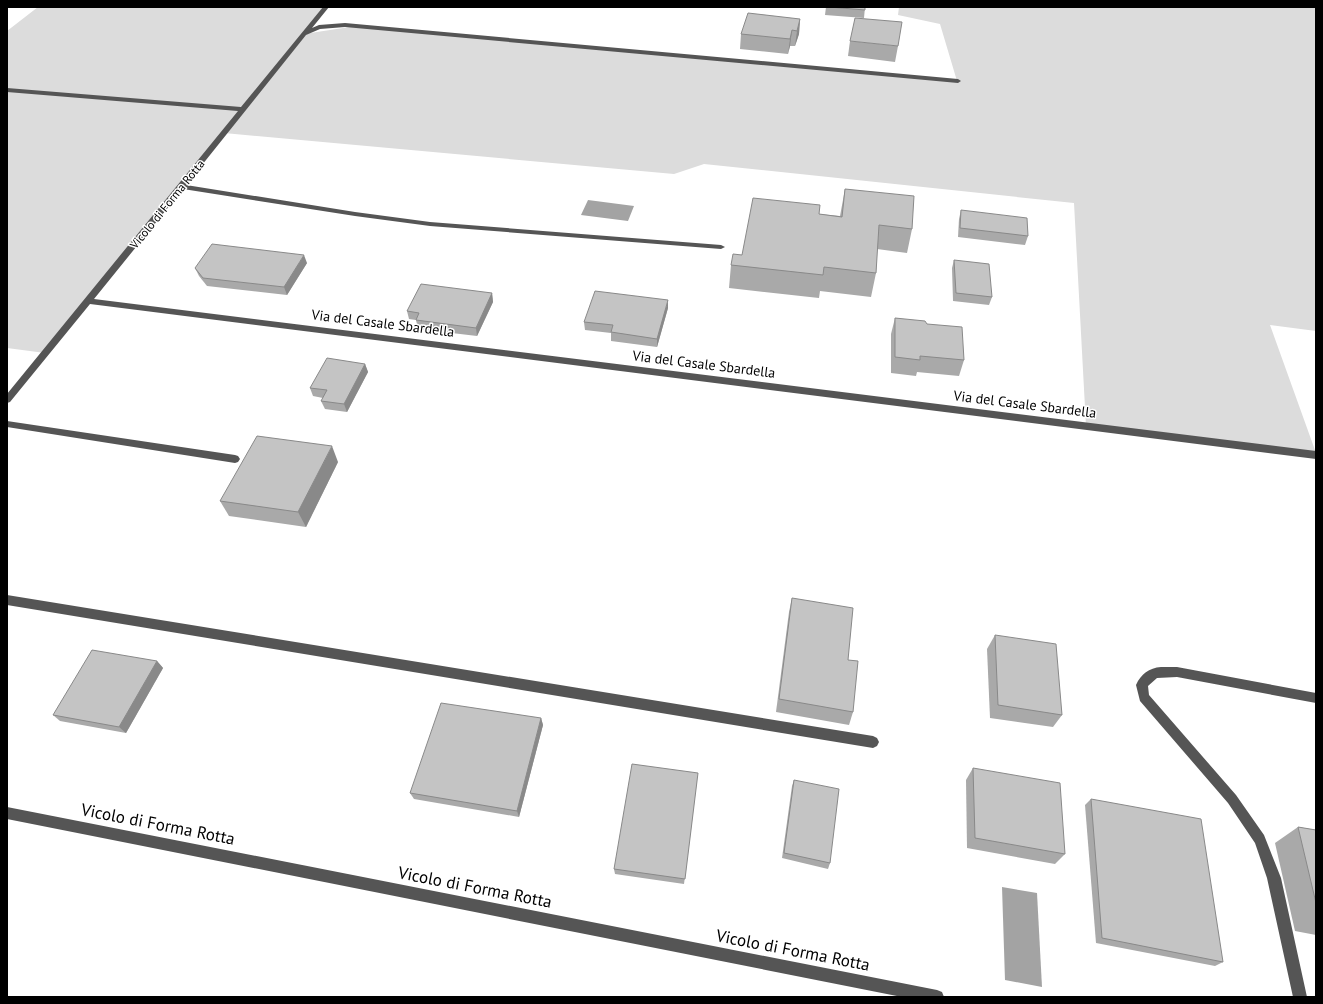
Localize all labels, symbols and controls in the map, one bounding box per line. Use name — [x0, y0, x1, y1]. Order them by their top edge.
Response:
street label: Vicolo di Forma Rotta — [126, 156, 208, 252]
street label: Via del Casale Sbardella — [310, 305, 456, 341]
street label: Via del Casale Sbardella — [631, 346, 777, 382]
street label: Via del Casale Sbardella — [952, 386, 1098, 422]
street label: Vicolo di Forma Rotta — [78, 798, 237, 850]
street label: Vicolo di Forma Rotta — [395, 861, 554, 913]
street label: Vicolo di Forma Rotta — [713, 924, 872, 976]

